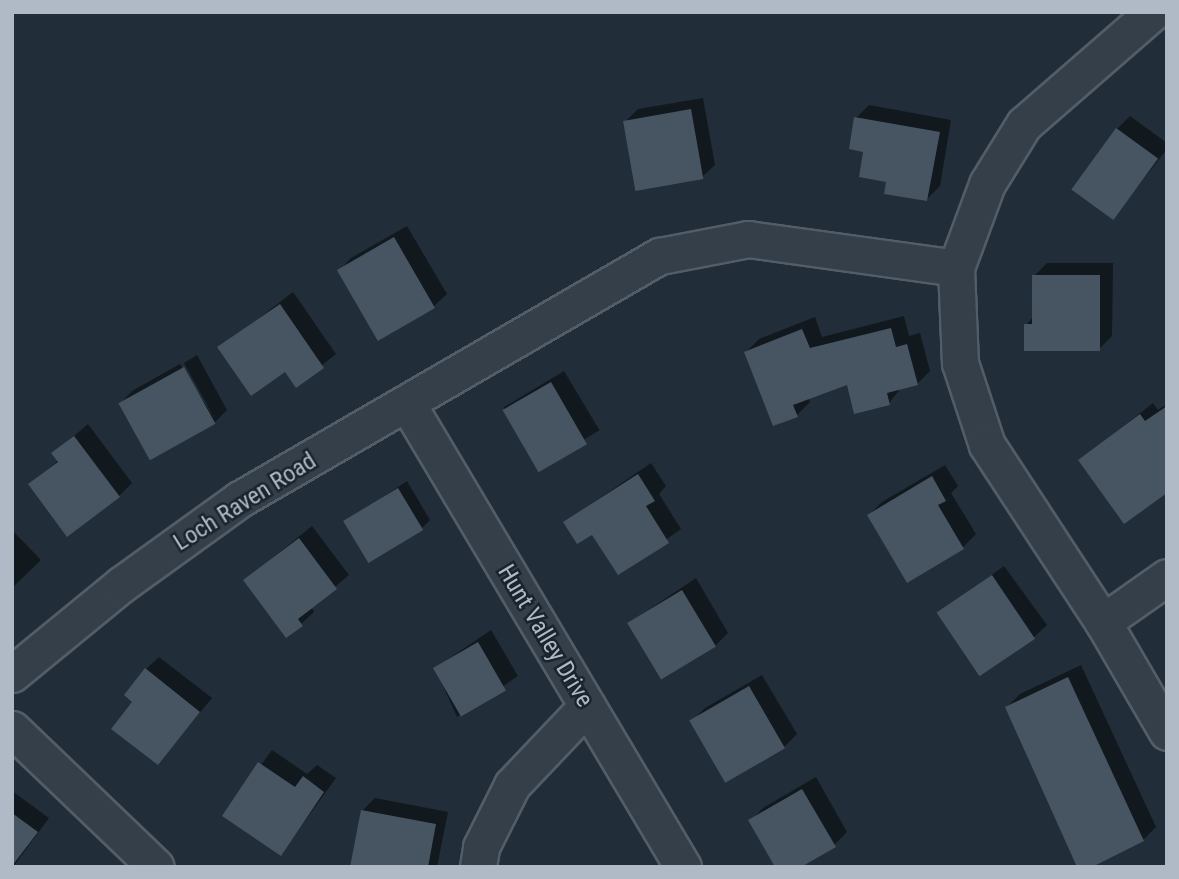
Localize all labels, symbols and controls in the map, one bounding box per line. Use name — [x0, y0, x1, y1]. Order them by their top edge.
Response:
street label: Loch Raven Road — [169, 447, 321, 557]
street label: Hunt Valley Drive — [491, 560, 599, 712]

